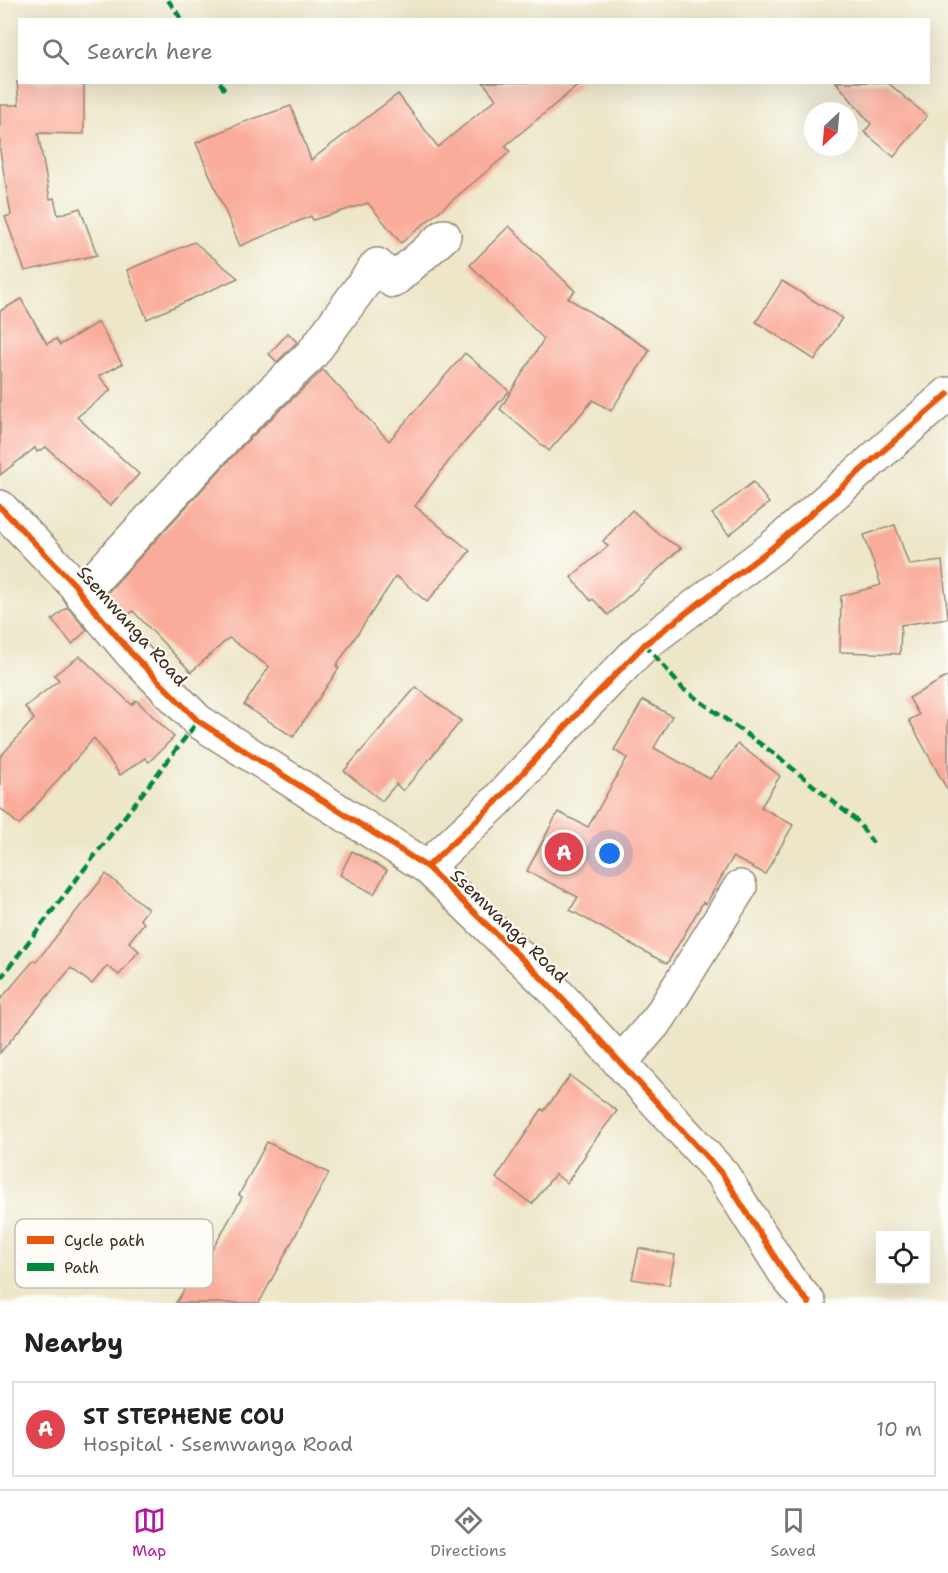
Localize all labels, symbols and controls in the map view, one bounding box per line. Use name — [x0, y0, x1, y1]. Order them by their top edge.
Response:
search box — [18, 18, 930, 84]
icon: search — [39, 35, 72, 68]
text: Search here — [87, 37, 213, 66]
north arrow — [804, 102, 858, 156]
street label: Ssemwanga Road — [71, 561, 193, 691]
pin: A — [544, 830, 584, 874]
your location — [595, 839, 624, 868]
street label: Ssemwanga Road — [445, 864, 573, 988]
legend — [15, 1219, 213, 1288]
text: Cycle path — [64, 1230, 145, 1251]
map controls — [876, 1231, 930, 1285]
button: locate — [876, 1231, 930, 1285]
text: Path — [64, 1257, 99, 1278]
text: Nearby — [24, 1325, 123, 1360]
text: ST STEPHENE COU — [83, 1402, 284, 1431]
text: A — [38, 1416, 53, 1442]
text: 10 m — [876, 1416, 922, 1442]
text: Hospital · Ssemwanga Road — [83, 1431, 353, 1457]
tab: Map — [132, 1504, 166, 1561]
tab: Directions — [430, 1504, 507, 1561]
tab: Saved — [771, 1504, 816, 1561]

